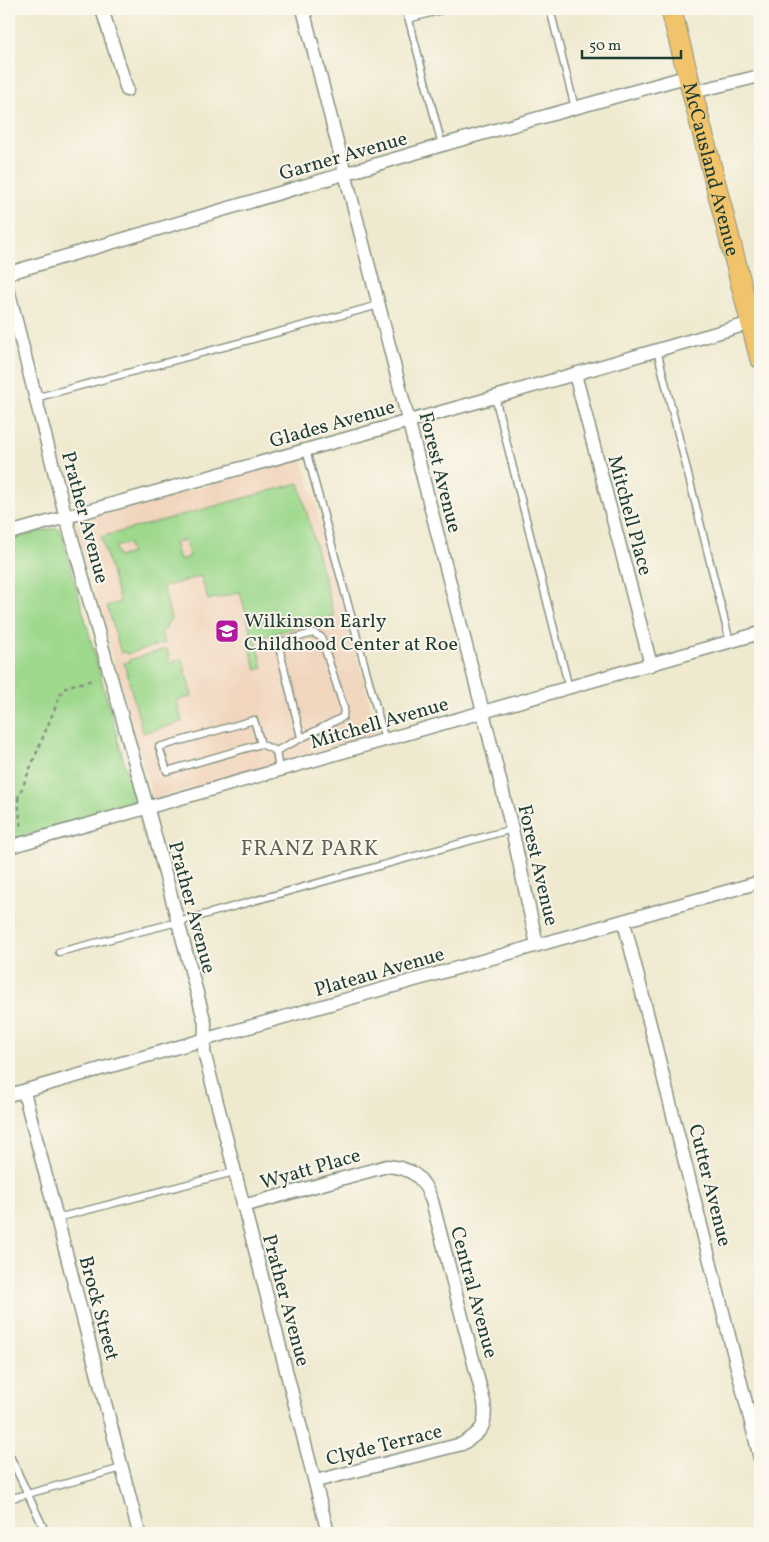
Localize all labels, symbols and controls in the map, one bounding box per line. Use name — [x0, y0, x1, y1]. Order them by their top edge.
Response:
scale bar — [582, 28, 680, 60]
text: 50 m — [589, 36, 621, 57]
street label: McCausland Avenue — [674, 79, 745, 259]
street label: Garner Avenue — [276, 125, 411, 189]
street label: Glades Avenue — [267, 394, 399, 456]
street label: Forest Avenue — [411, 409, 468, 536]
street label: Prather Avenue — [53, 448, 115, 587]
street label: Mitchell Place — [600, 452, 659, 579]
place label: Wilkinson Early Childhood Center at Roe — [244, 608, 458, 659]
school or university icon: Wilkinson Early Childhood Center at Roe — [214, 618, 240, 644]
street label: Mitchell Avenue — [307, 691, 452, 757]
street label: Forest Avenue — [509, 802, 565, 929]
district label: FRANZ PARK — [241, 835, 379, 864]
street label: Prather Avenue — [160, 838, 222, 977]
street label: Plateau Avenue — [311, 941, 448, 1005]
street label: Cutter Avenue — [680, 1121, 738, 1250]
street label: Wyatt Place — [257, 1142, 364, 1198]
street label: Central Avenue — [442, 1224, 504, 1361]
street label: Prather Avenue — [254, 1231, 316, 1370]
street label: Brock Street — [71, 1253, 125, 1364]
street label: Clyde Terrace — [323, 1418, 445, 1474]

